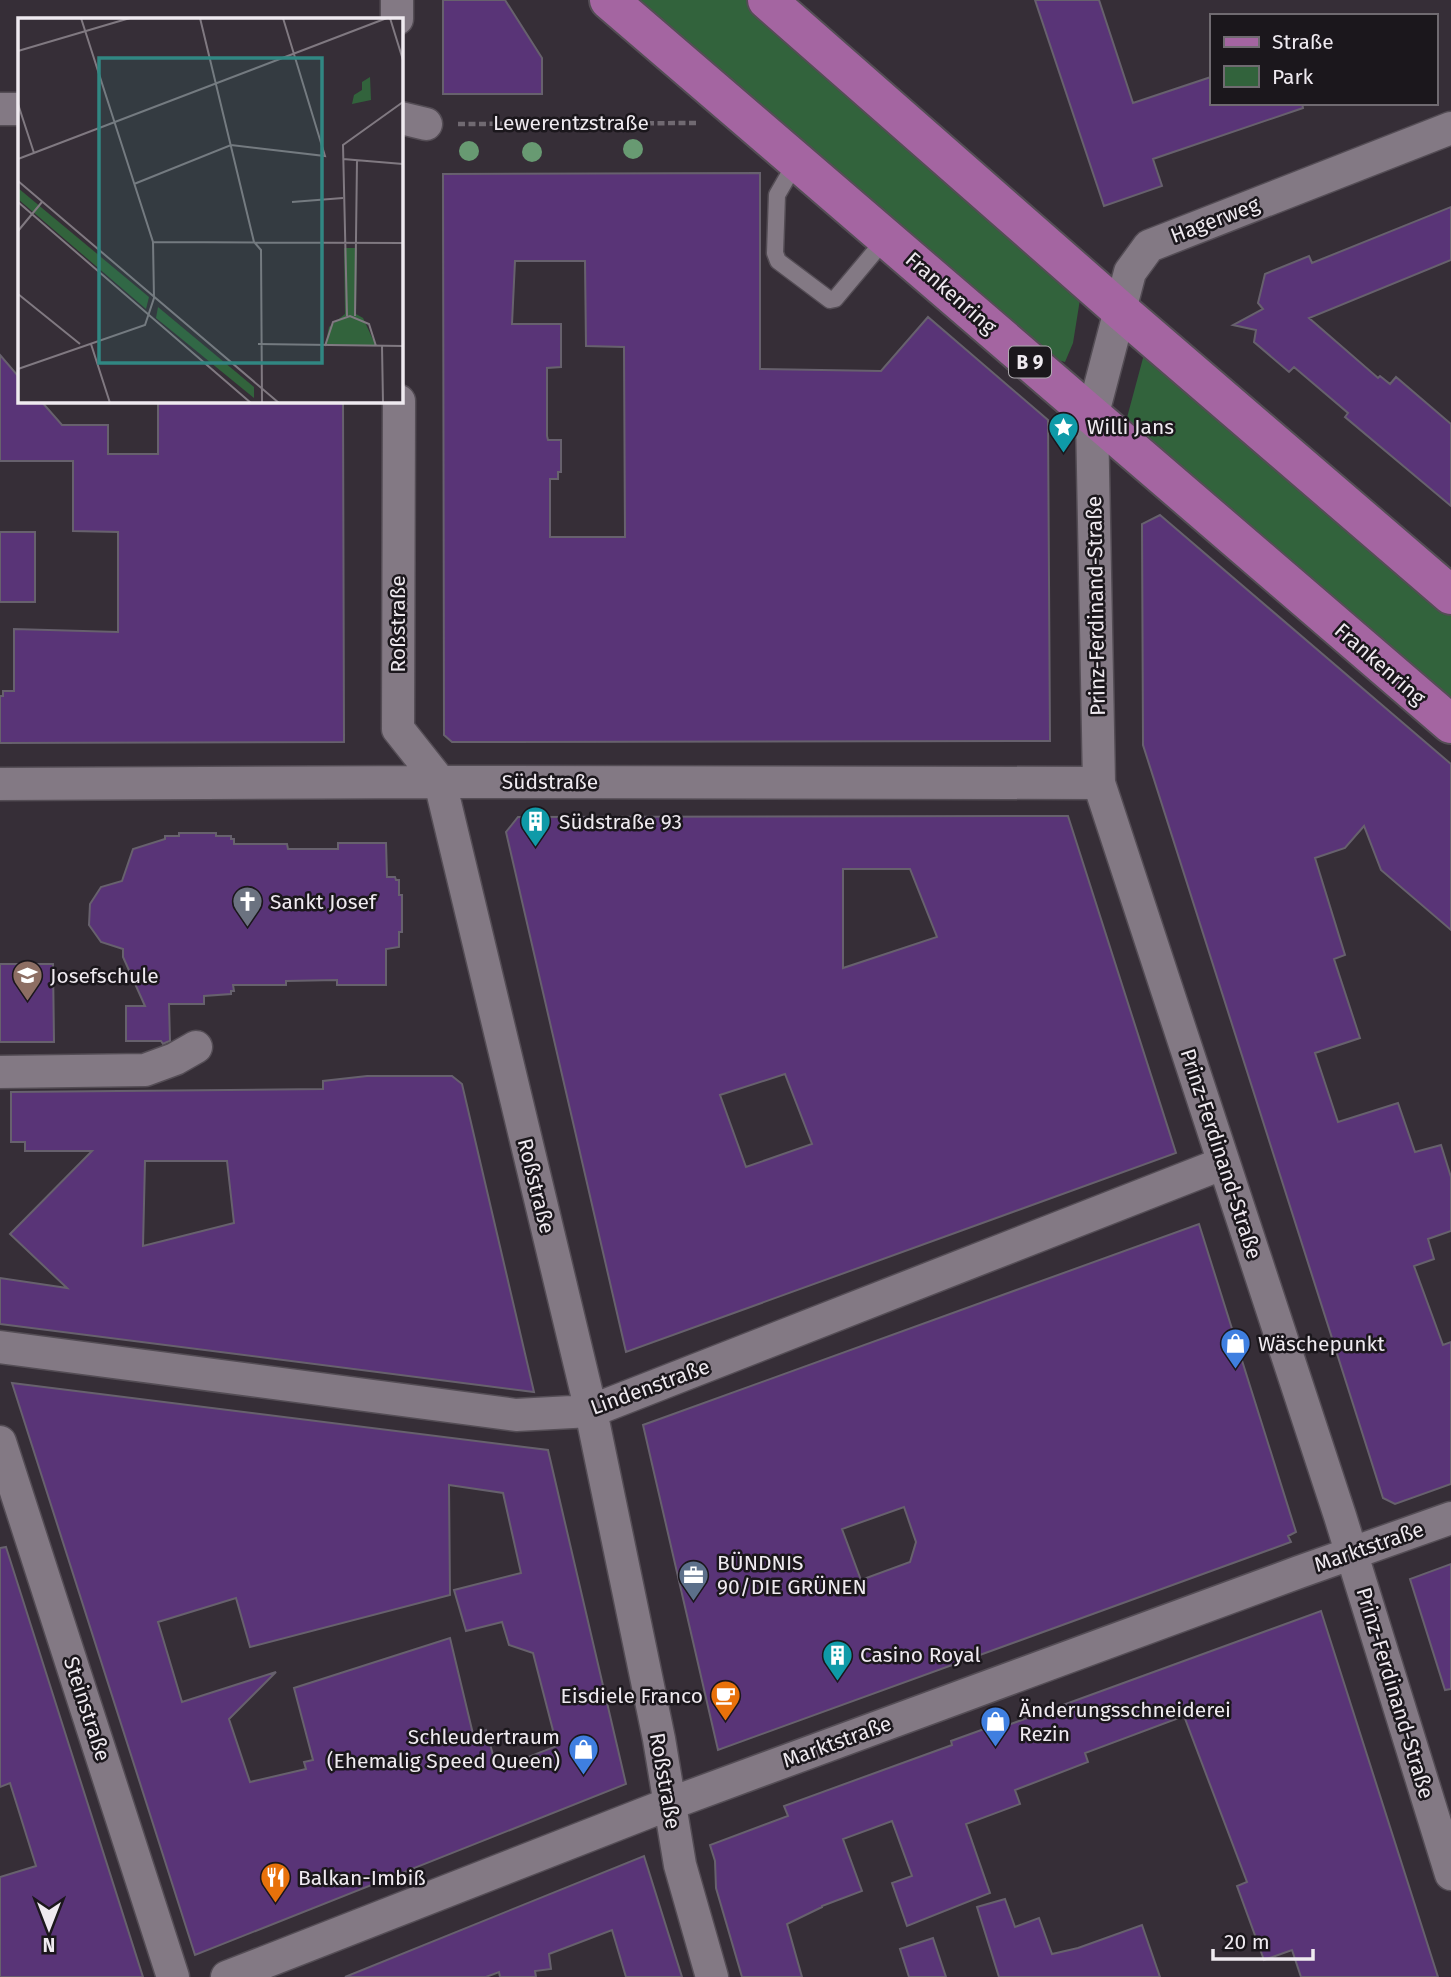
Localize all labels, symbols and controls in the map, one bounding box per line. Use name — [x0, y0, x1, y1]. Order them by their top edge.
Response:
legend — [1210, 14, 1437, 105]
inset map — [18, 18, 402, 402]
text: Straße — [1272, 29, 1334, 55]
text: Park — [1272, 64, 1314, 90]
street label: Lewerentzstraße — [493, 110, 649, 136]
street label: Hagerweg — [1167, 191, 1263, 249]
street label: Frankenring — [900, 246, 1002, 340]
road number: B 9 — [1009, 346, 1051, 378]
place icon: Willi Jans — [1047, 410, 1081, 454]
place label: Willi Jans — [1087, 414, 1174, 440]
street label: Prinz-Ferdinand-Straße — [1081, 496, 1111, 716]
street label: Roßstraße — [385, 575, 411, 673]
street label: Frankenring — [1329, 617, 1431, 711]
street label: Südstraße — [502, 769, 598, 795]
building icon: Südstraße 93 — [519, 805, 553, 849]
place label: Südstraße 93 — [559, 809, 682, 835]
church icon: Sankt Josef — [230, 885, 264, 929]
place label: Sankt Josef — [270, 889, 378, 915]
school or university icon: Josefschule — [10, 959, 44, 1003]
place label: Josefschule — [50, 963, 159, 989]
street label: Prinz-Ferdinand-Straße — [1175, 1045, 1267, 1263]
street label: Roßstraße — [512, 1136, 560, 1236]
shop icon: Wäschepunkt — [1218, 1327, 1252, 1371]
place label: Wäschepunkt — [1258, 1331, 1385, 1357]
street label: Lindenstraße — [587, 1353, 713, 1421]
street label: Marktstraße — [1311, 1516, 1427, 1578]
place label: BÜNDNIS 90/DIE GRÜNEN — [717, 1550, 867, 1600]
office icon: BÜNDNIS 90/DIE GRÜNEN — [677, 1558, 711, 1602]
street label: Prinz-Ferdinand-Straße — [1350, 1584, 1440, 1802]
building icon: Casino Royal — [820, 1638, 854, 1682]
place label: Casino Royal — [860, 1642, 981, 1668]
street label: Steinstraße — [58, 1653, 116, 1765]
cafe icon: Eisdiele Franco — [709, 1679, 743, 1723]
place label: Eisdiele Franco — [560, 1683, 703, 1709]
place label: Änderungsschneiderei Rezin — [1019, 1697, 1231, 1747]
shop icon: Änderungsschneiderei Rezin — [979, 1705, 1013, 1749]
street label: Marktstraße — [779, 1710, 895, 1774]
place label: Schleudertraum (Ehemalig Speed Queen) — [327, 1724, 560, 1774]
street label: Roßstraße — [644, 1731, 686, 1831]
shop icon: Schleudertraum (Ehemalig Speed Queen) — [566, 1732, 600, 1776]
restaurant icon: Balkan-Imbiß — [258, 1861, 292, 1905]
place label: Balkan-Imbiß — [298, 1865, 426, 1891]
north arrow — [14, 1893, 84, 1963]
scale bar — [1213, 1918, 1313, 1962]
text: 20 m — [1224, 1929, 1270, 1955]
text: N — [43, 1933, 55, 1956]

